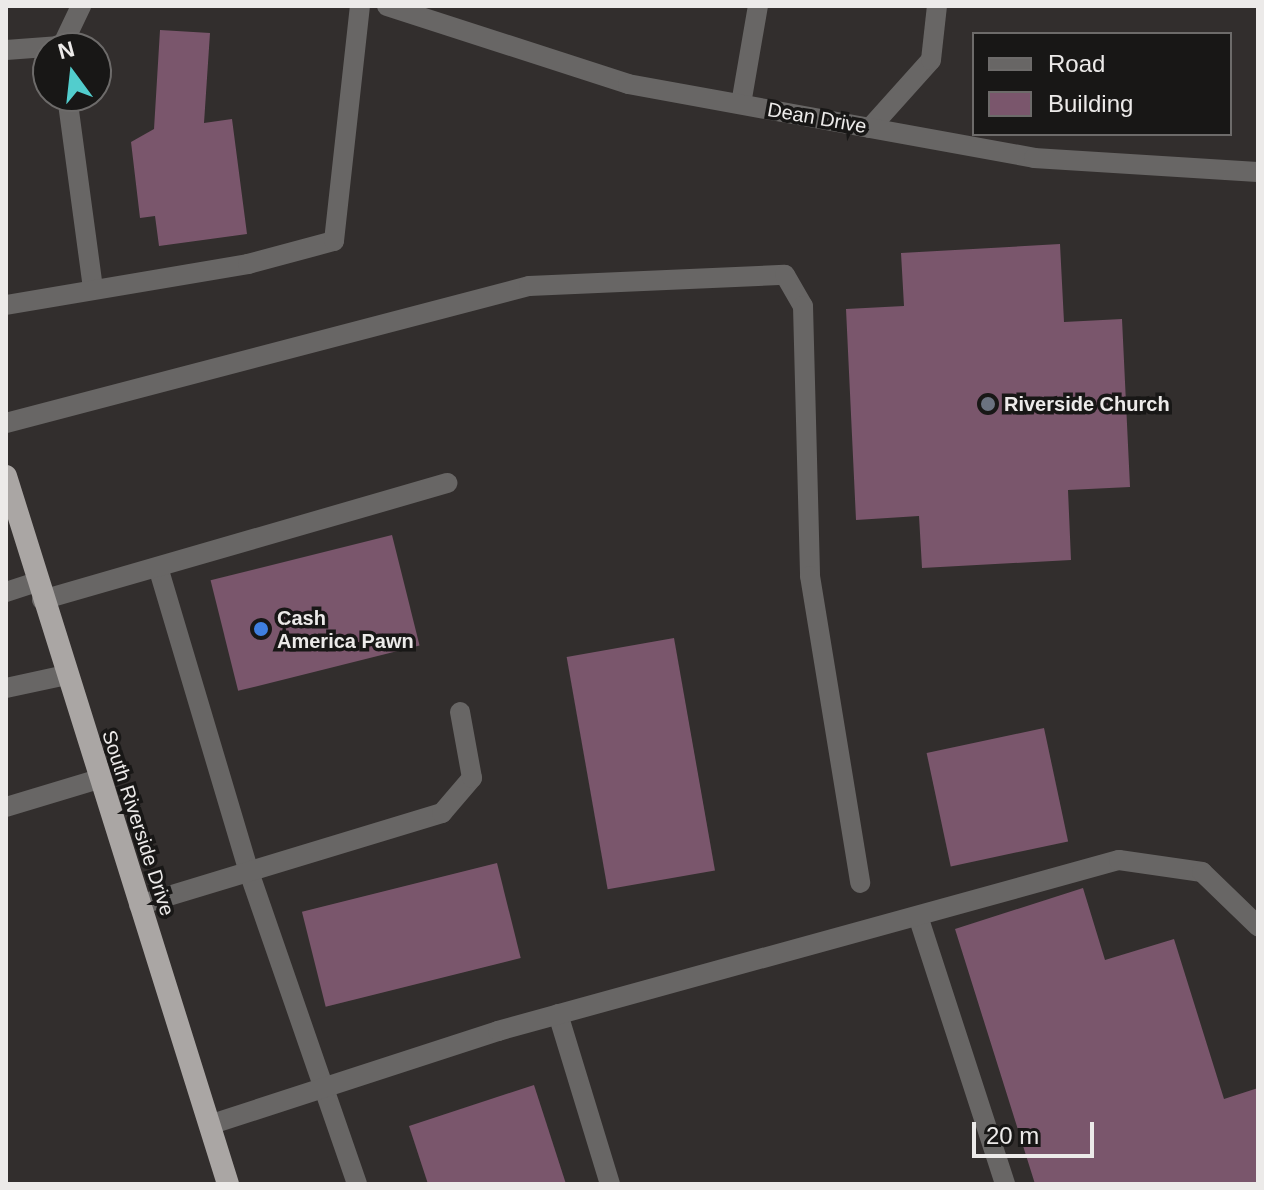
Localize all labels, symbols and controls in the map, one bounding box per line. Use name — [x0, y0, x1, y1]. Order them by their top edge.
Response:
north arrow — [32, 32, 112, 112]
legend — [972, 32, 1232, 136]
text: N — [55, 36, 77, 64]
text: Road — [1048, 50, 1105, 77]
text: Building — [1048, 90, 1133, 117]
street label: Dean Drive — [766, 97, 868, 139]
place label: Riverside Church — [1004, 392, 1170, 416]
marker: Riverside Church — [979, 395, 997, 413]
place label: Cash America Pawn — [277, 606, 414, 653]
marker: Cash America Pawn — [252, 620, 270, 638]
street label: South Riverside Drive — [97, 727, 179, 919]
scale bar — [976, 1106, 1098, 1156]
text: 20 m — [986, 1122, 1039, 1149]

